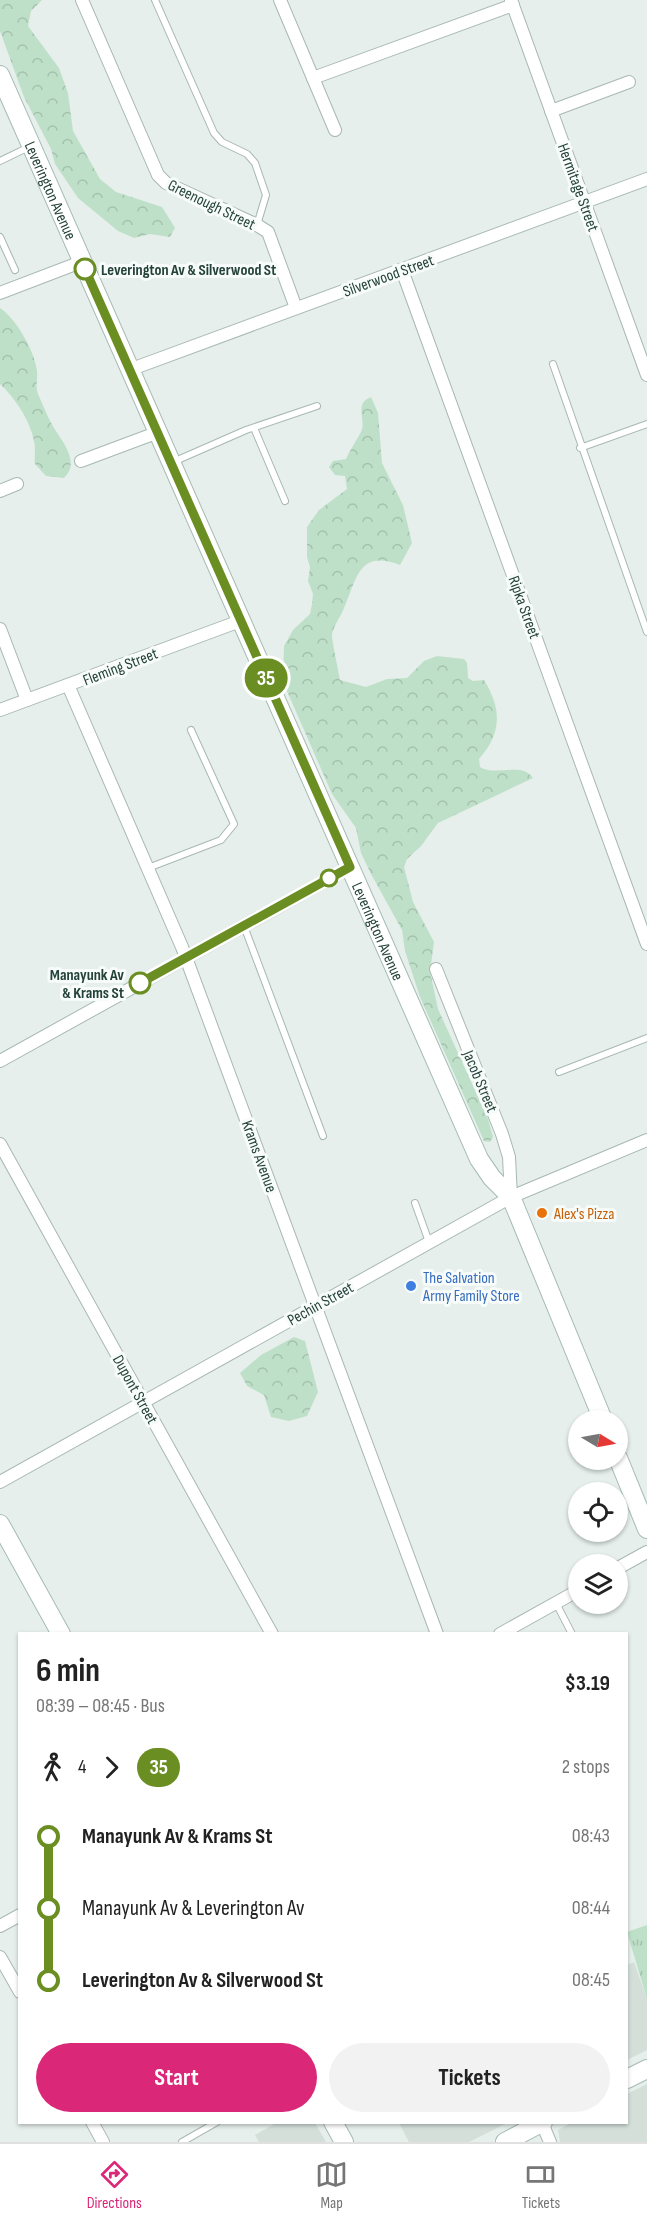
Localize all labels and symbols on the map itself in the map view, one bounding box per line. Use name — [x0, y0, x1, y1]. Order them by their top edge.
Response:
street label: Leverington Avenue — [20, 139, 80, 243]
street label: Hermitage Street — [553, 141, 602, 234]
street label: Greenough Street — [165, 176, 258, 235]
street label: Silverwood Street — [340, 251, 437, 302]
marker: Leverington Av & Silverwood St — [74, 258, 96, 280]
place label: Leverington Av & Silverwood St — [101, 261, 276, 280]
street label: Ripka Street — [503, 573, 544, 642]
street label: Fleming Street — [81, 644, 161, 690]
line badge: 35 — [239, 658, 293, 698]
unlabelled marker — [320, 869, 338, 887]
street label: Leverington Avenue — [347, 880, 407, 984]
place label: Manayunk Av & Krams St — [50, 966, 124, 1003]
marker: Manayunk Av & Krams St — [129, 972, 151, 994]
street label: Jacob Street — [458, 1047, 501, 1115]
street label: Krams Avenue — [237, 1118, 280, 1195]
place label: Alex's Pizza — [553, 1205, 615, 1224]
marker: Alex's Pizza — [535, 1206, 549, 1220]
place label: The Salvation Army Family Store — [422, 1269, 520, 1306]
street label: Pechin Street — [284, 1278, 357, 1330]
marker: The Salvation Army Family Store — [404, 1279, 418, 1293]
street label: Dupont Street — [108, 1352, 161, 1428]
north arrow — [568, 1410, 628, 1470]

